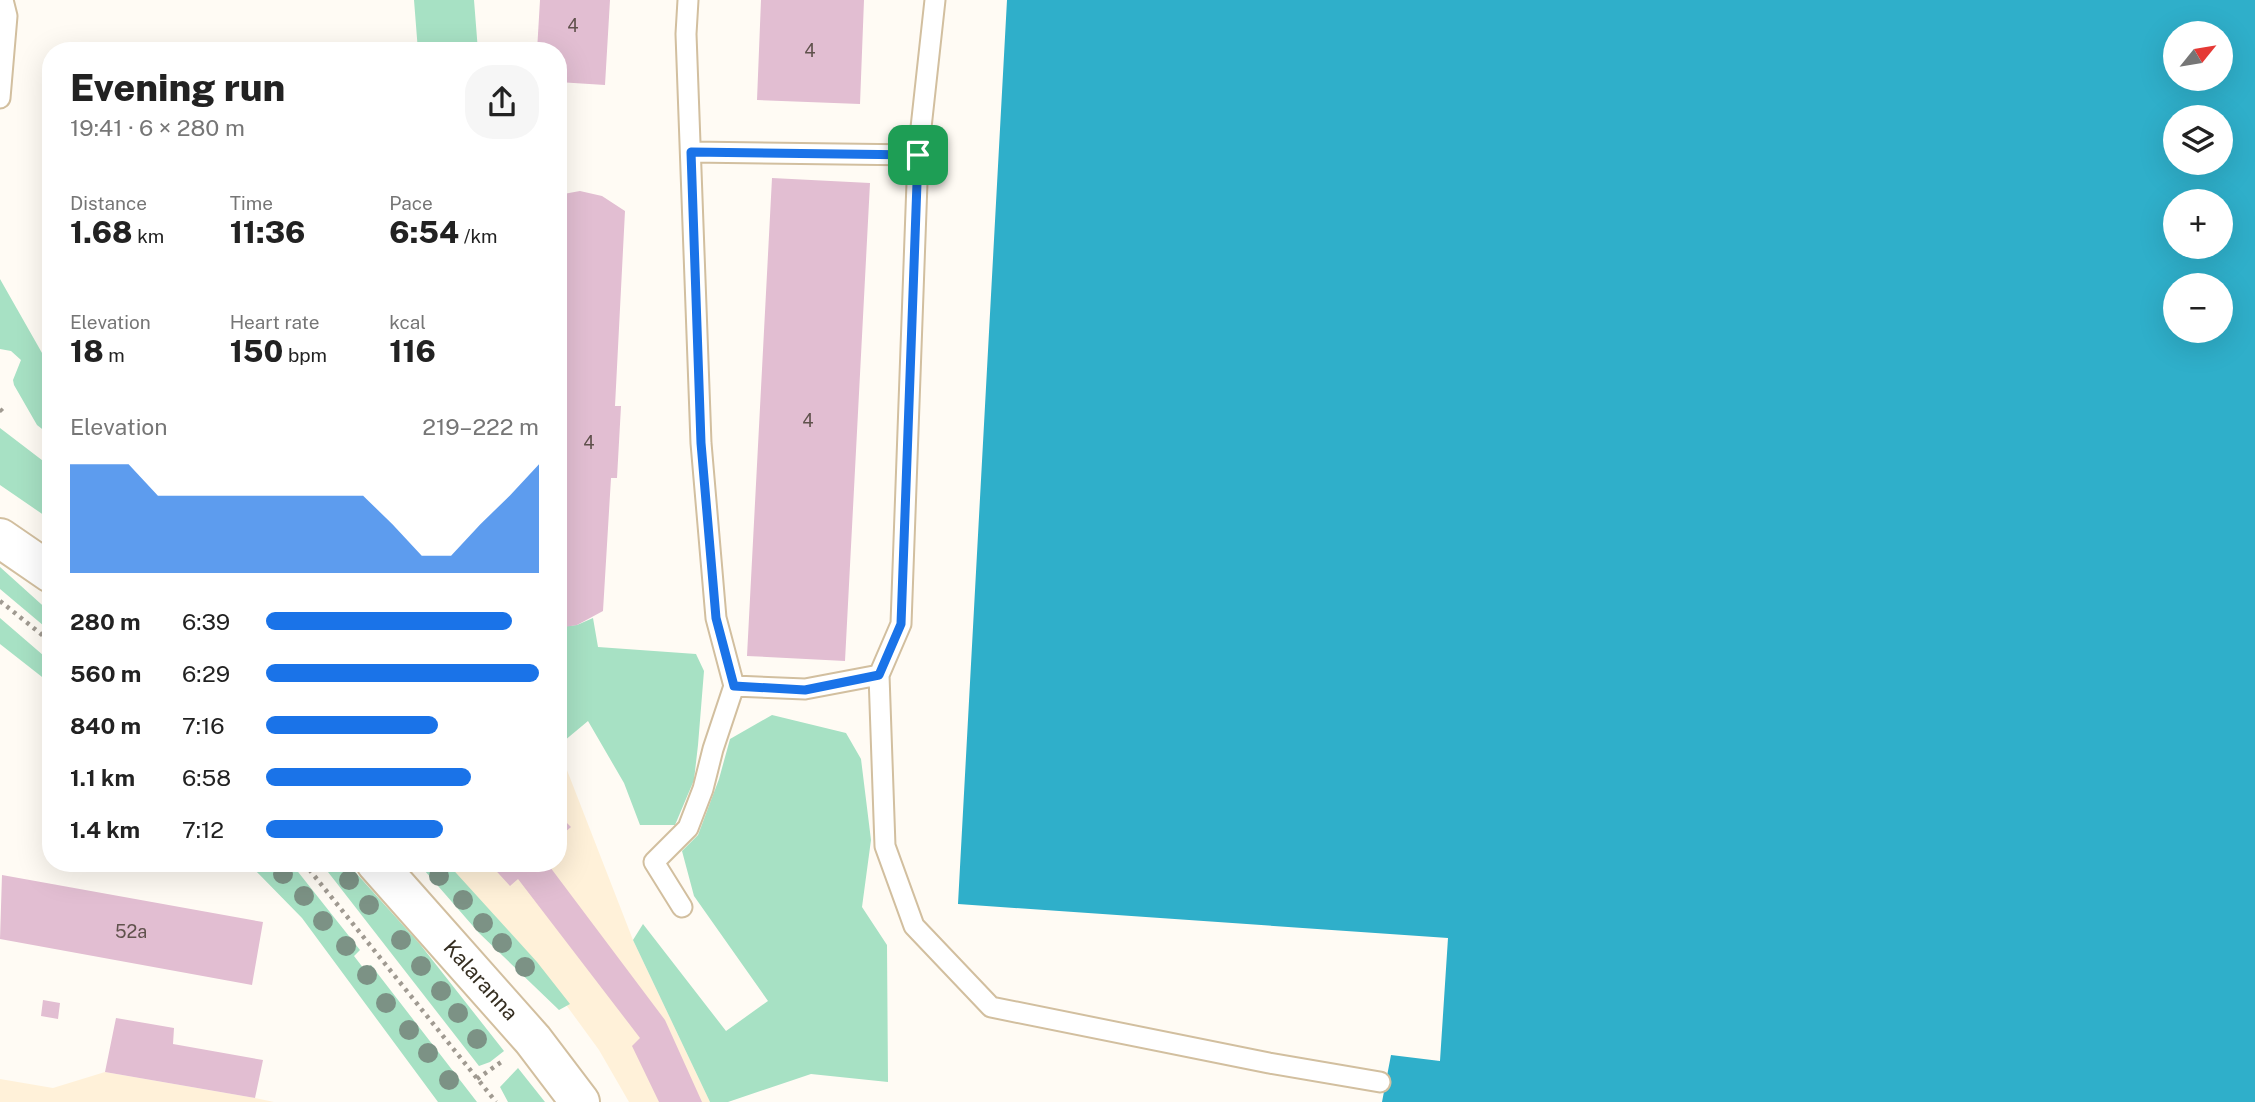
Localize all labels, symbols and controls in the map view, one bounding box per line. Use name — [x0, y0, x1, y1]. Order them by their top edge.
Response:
house number: 4 — [567, 15, 579, 36]
north arrow — [2163, 21, 2233, 91]
map controls — [2163, 21, 2233, 343]
house number: 4 — [804, 40, 816, 61]
text: Evening run — [70, 65, 285, 110]
button: share — [465, 65, 539, 139]
button: layers — [2163, 105, 2233, 175]
text: 19:41 · 6 × 280 m — [70, 114, 245, 141]
pin — [888, 125, 948, 185]
icon: arrive — [899, 136, 937, 174]
button: + — [2163, 189, 2233, 259]
text: Distance — [70, 192, 147, 214]
text: Time — [230, 192, 273, 214]
text: Pace — [389, 192, 433, 214]
text: 1.68 — [70, 214, 133, 250]
text: 11:36 — [230, 214, 305, 250]
text: 6:54 — [389, 214, 459, 250]
text: km — [133, 225, 164, 247]
text: /km — [459, 225, 498, 247]
button: − — [2163, 273, 2233, 343]
text: Elevation — [70, 311, 151, 333]
text: Heart rate — [230, 311, 319, 333]
text: kcal — [389, 311, 426, 333]
text: 18 — [70, 333, 104, 369]
text: 150 — [230, 333, 283, 369]
text: 116 — [389, 333, 436, 369]
text: m — [104, 344, 125, 366]
text: bpm — [283, 344, 327, 366]
house number: 4 — [802, 410, 814, 431]
text: Elevation — [70, 413, 168, 440]
text: 219–222 m — [422, 413, 539, 440]
house number: 4 — [583, 432, 595, 453]
text: 280 m — [70, 608, 141, 635]
text: 6:39 — [182, 608, 230, 635]
text: 560 m — [70, 660, 141, 687]
text: 6:29 — [182, 660, 230, 687]
text: 840 m — [70, 712, 141, 739]
text: 7:16 — [182, 712, 225, 739]
text: 1.1 km — [70, 764, 135, 791]
text: 6:58 — [182, 764, 231, 791]
text: 1.4 km — [70, 816, 140, 843]
text: 7:12 — [182, 816, 224, 843]
house number: 52a — [115, 921, 147, 942]
street label: Kalaranna — [439, 935, 523, 1025]

